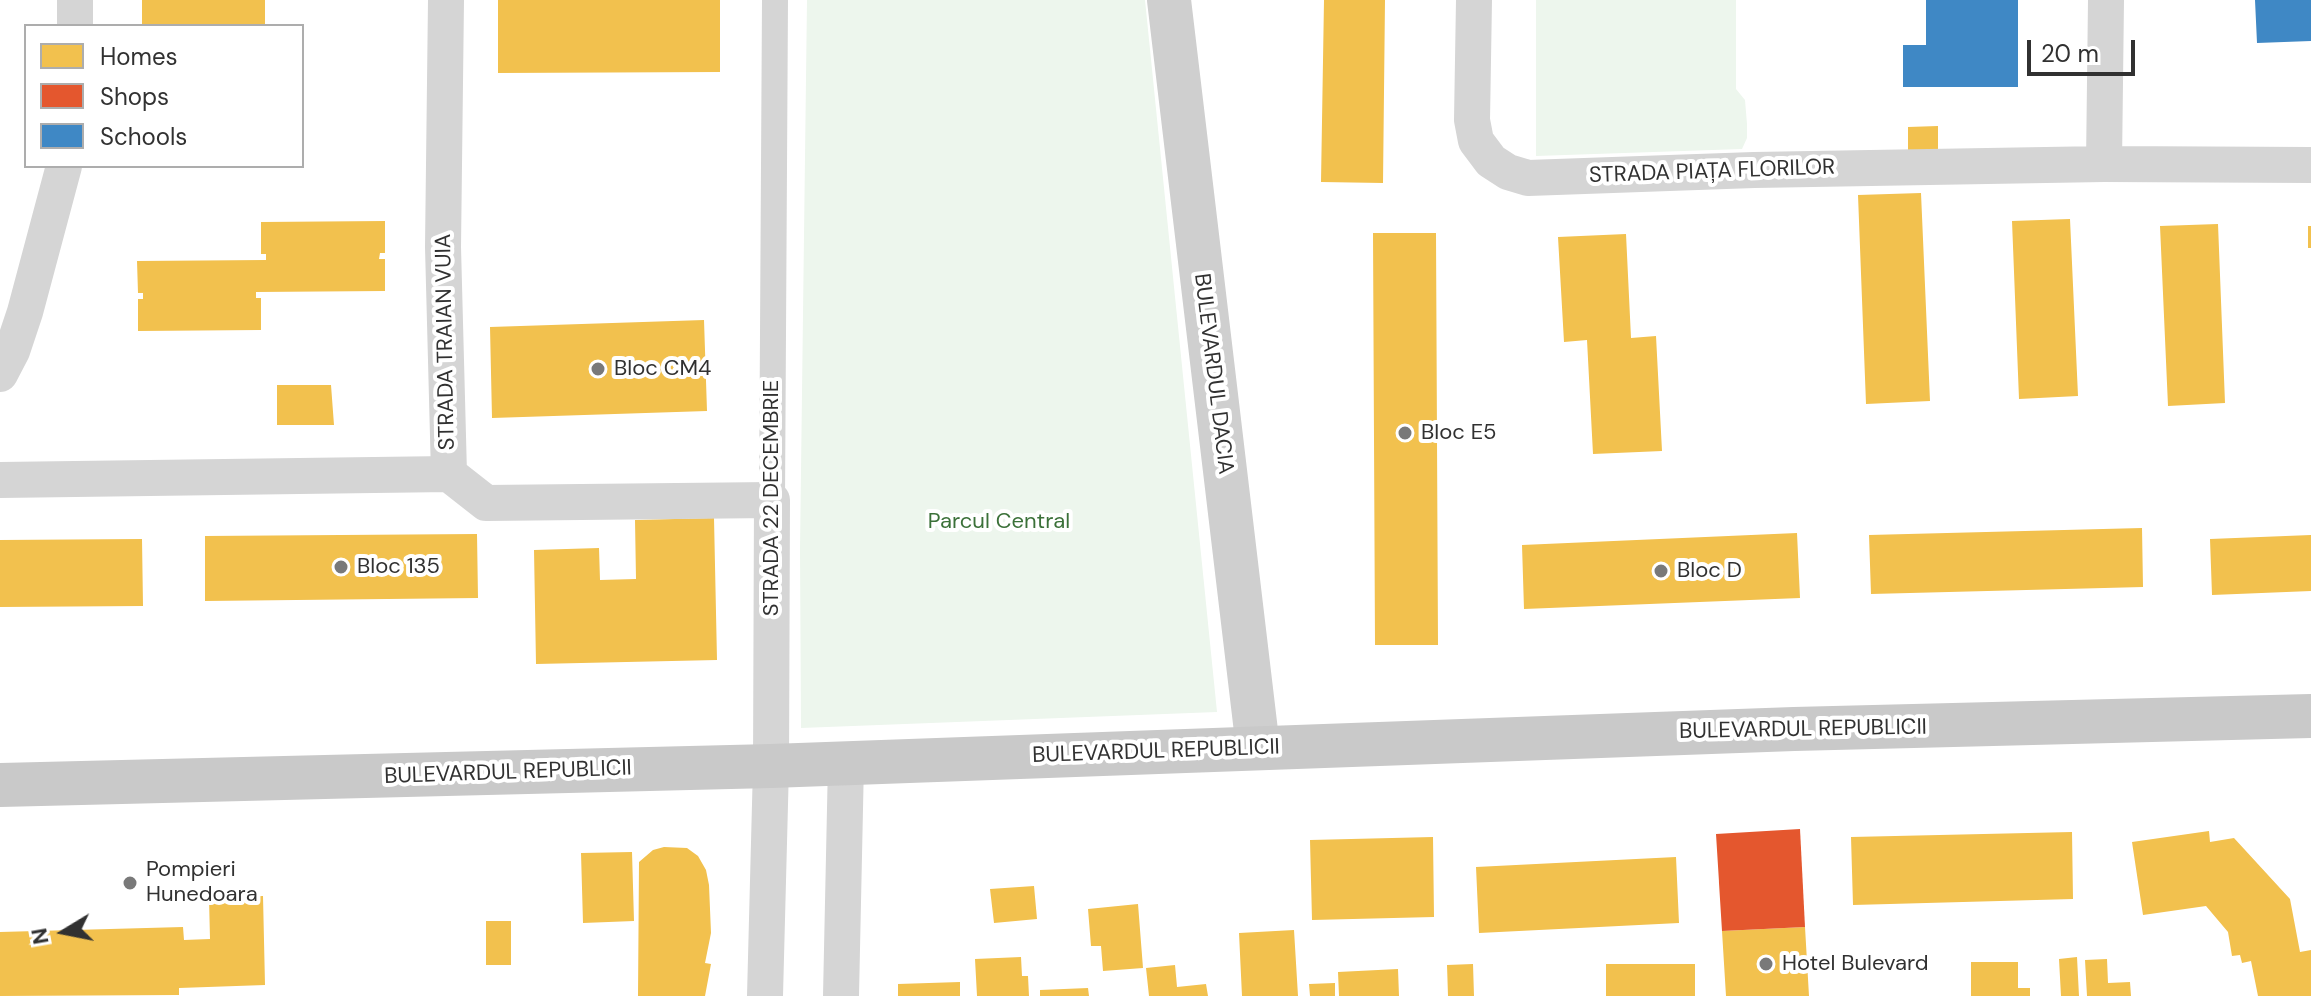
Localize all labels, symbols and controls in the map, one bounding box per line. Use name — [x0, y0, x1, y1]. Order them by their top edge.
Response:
legend — [24, 24, 304, 168]
scale bar — [2031, 24, 2139, 74]
text: 20 m — [2041, 38, 2099, 69]
text: Homes — [100, 41, 178, 72]
text: Shops — [100, 81, 169, 112]
text: Schools — [100, 121, 187, 152]
street label: STRADA PIAȚA FLORILOR — [1589, 155, 1835, 189]
street label: STRADA TRAIAN VUIA — [431, 233, 461, 451]
street label: BULEVARDUL DACIA — [1188, 272, 1238, 476]
place label: Bloc CM4 — [614, 356, 711, 382]
marker: Bloc CM4 — [589, 360, 607, 378]
street label: STRADA 22 DECEMBRIE — [759, 380, 785, 616]
place label: Bloc E5 — [1421, 420, 1497, 446]
marker: Bloc E5 — [1396, 424, 1414, 442]
park label: Parcul Central — [928, 509, 1070, 535]
place label: Bloc 135 — [357, 554, 440, 580]
marker: Bloc 135 — [332, 558, 350, 576]
place label: Bloc D — [1677, 558, 1742, 584]
marker: Bloc D — [1652, 562, 1670, 580]
street label: BULEVARDUL REPUBLICII — [1679, 715, 1927, 745]
street label: BULEVARDUL REPUBLICII — [1032, 734, 1280, 770]
street label: BULEVARDUL REPUBLICII — [384, 755, 632, 791]
place label: Pompieri Hunedoara — [146, 857, 258, 908]
marker: Pompieri Hunedoara — [121, 874, 139, 892]
north arrow — [24, 892, 104, 972]
text: N — [24, 926, 56, 947]
place label: Hotel Bulevard — [1782, 951, 1929, 977]
marker: Hotel Bulevard — [1757, 955, 1775, 973]

